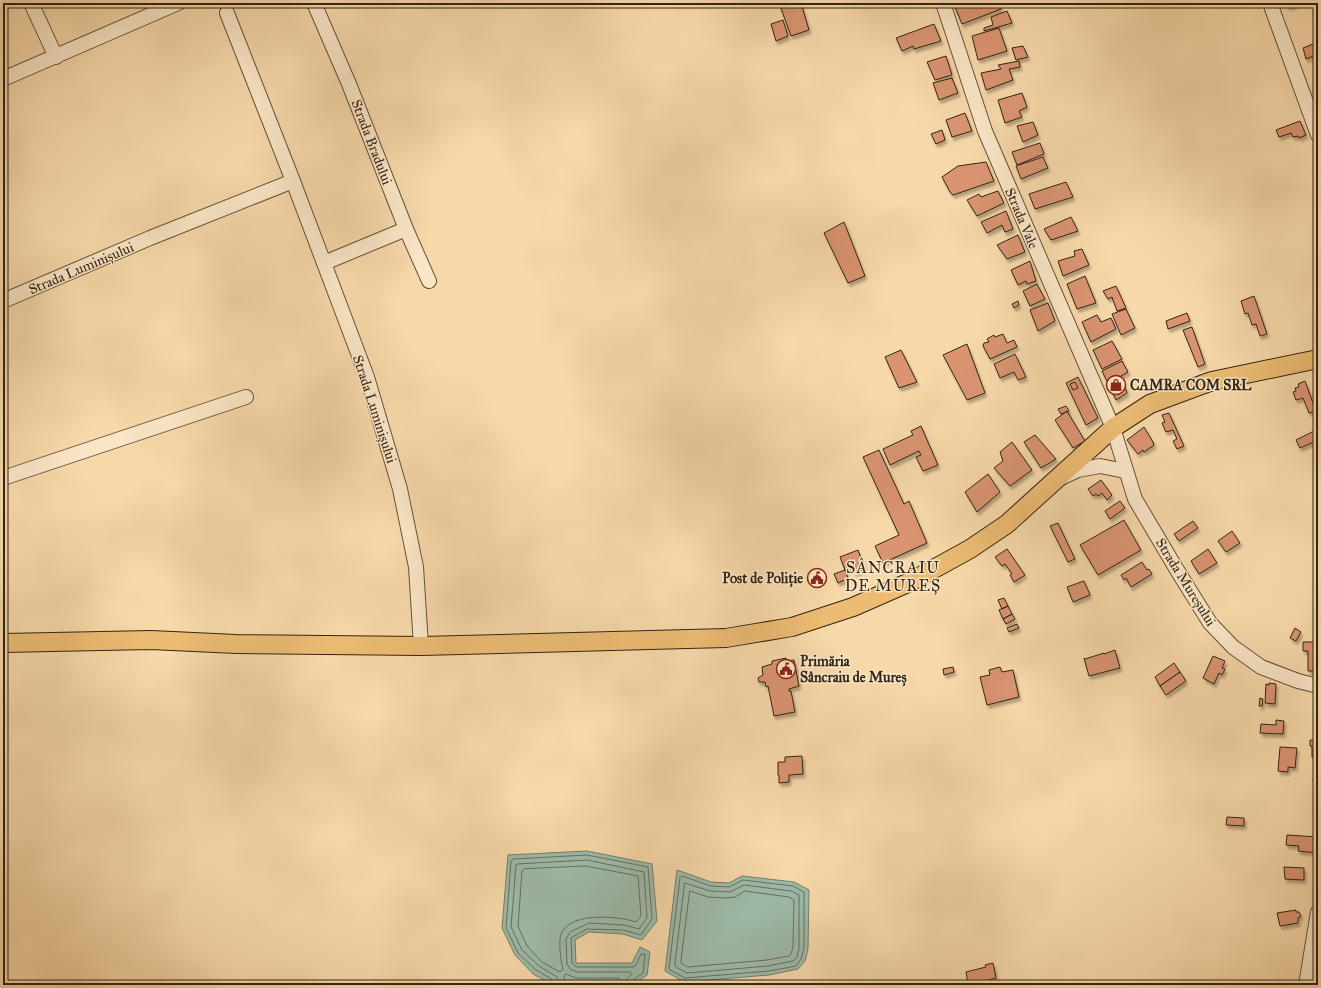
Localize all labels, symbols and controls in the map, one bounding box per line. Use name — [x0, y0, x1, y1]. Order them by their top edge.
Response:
street label: Strada Bradului — [347, 97, 396, 187]
street label: Strada Vale — [1001, 185, 1042, 251]
street label: Strada Luminișului — [26, 239, 136, 298]
street label: Strada Luminișului — [349, 353, 400, 465]
shop icon: CAMRA COM SRL — [1105, 374, 1127, 396]
place label: CAMRA COM SRL — [1130, 377, 1252, 394]
street label: Strada Mureșului — [1152, 535, 1219, 629]
district label: SÂNCRAIU DE MUREȘ — [845, 557, 941, 595]
public building icon: Post de Poliție — [806, 567, 828, 589]
place label: Post de Poliție — [722, 570, 803, 588]
place label: Primăria Sâncraiu de Mureș — [800, 653, 907, 687]
public building icon: Primăria Sâncraiu de Mureș — [775, 658, 797, 680]

